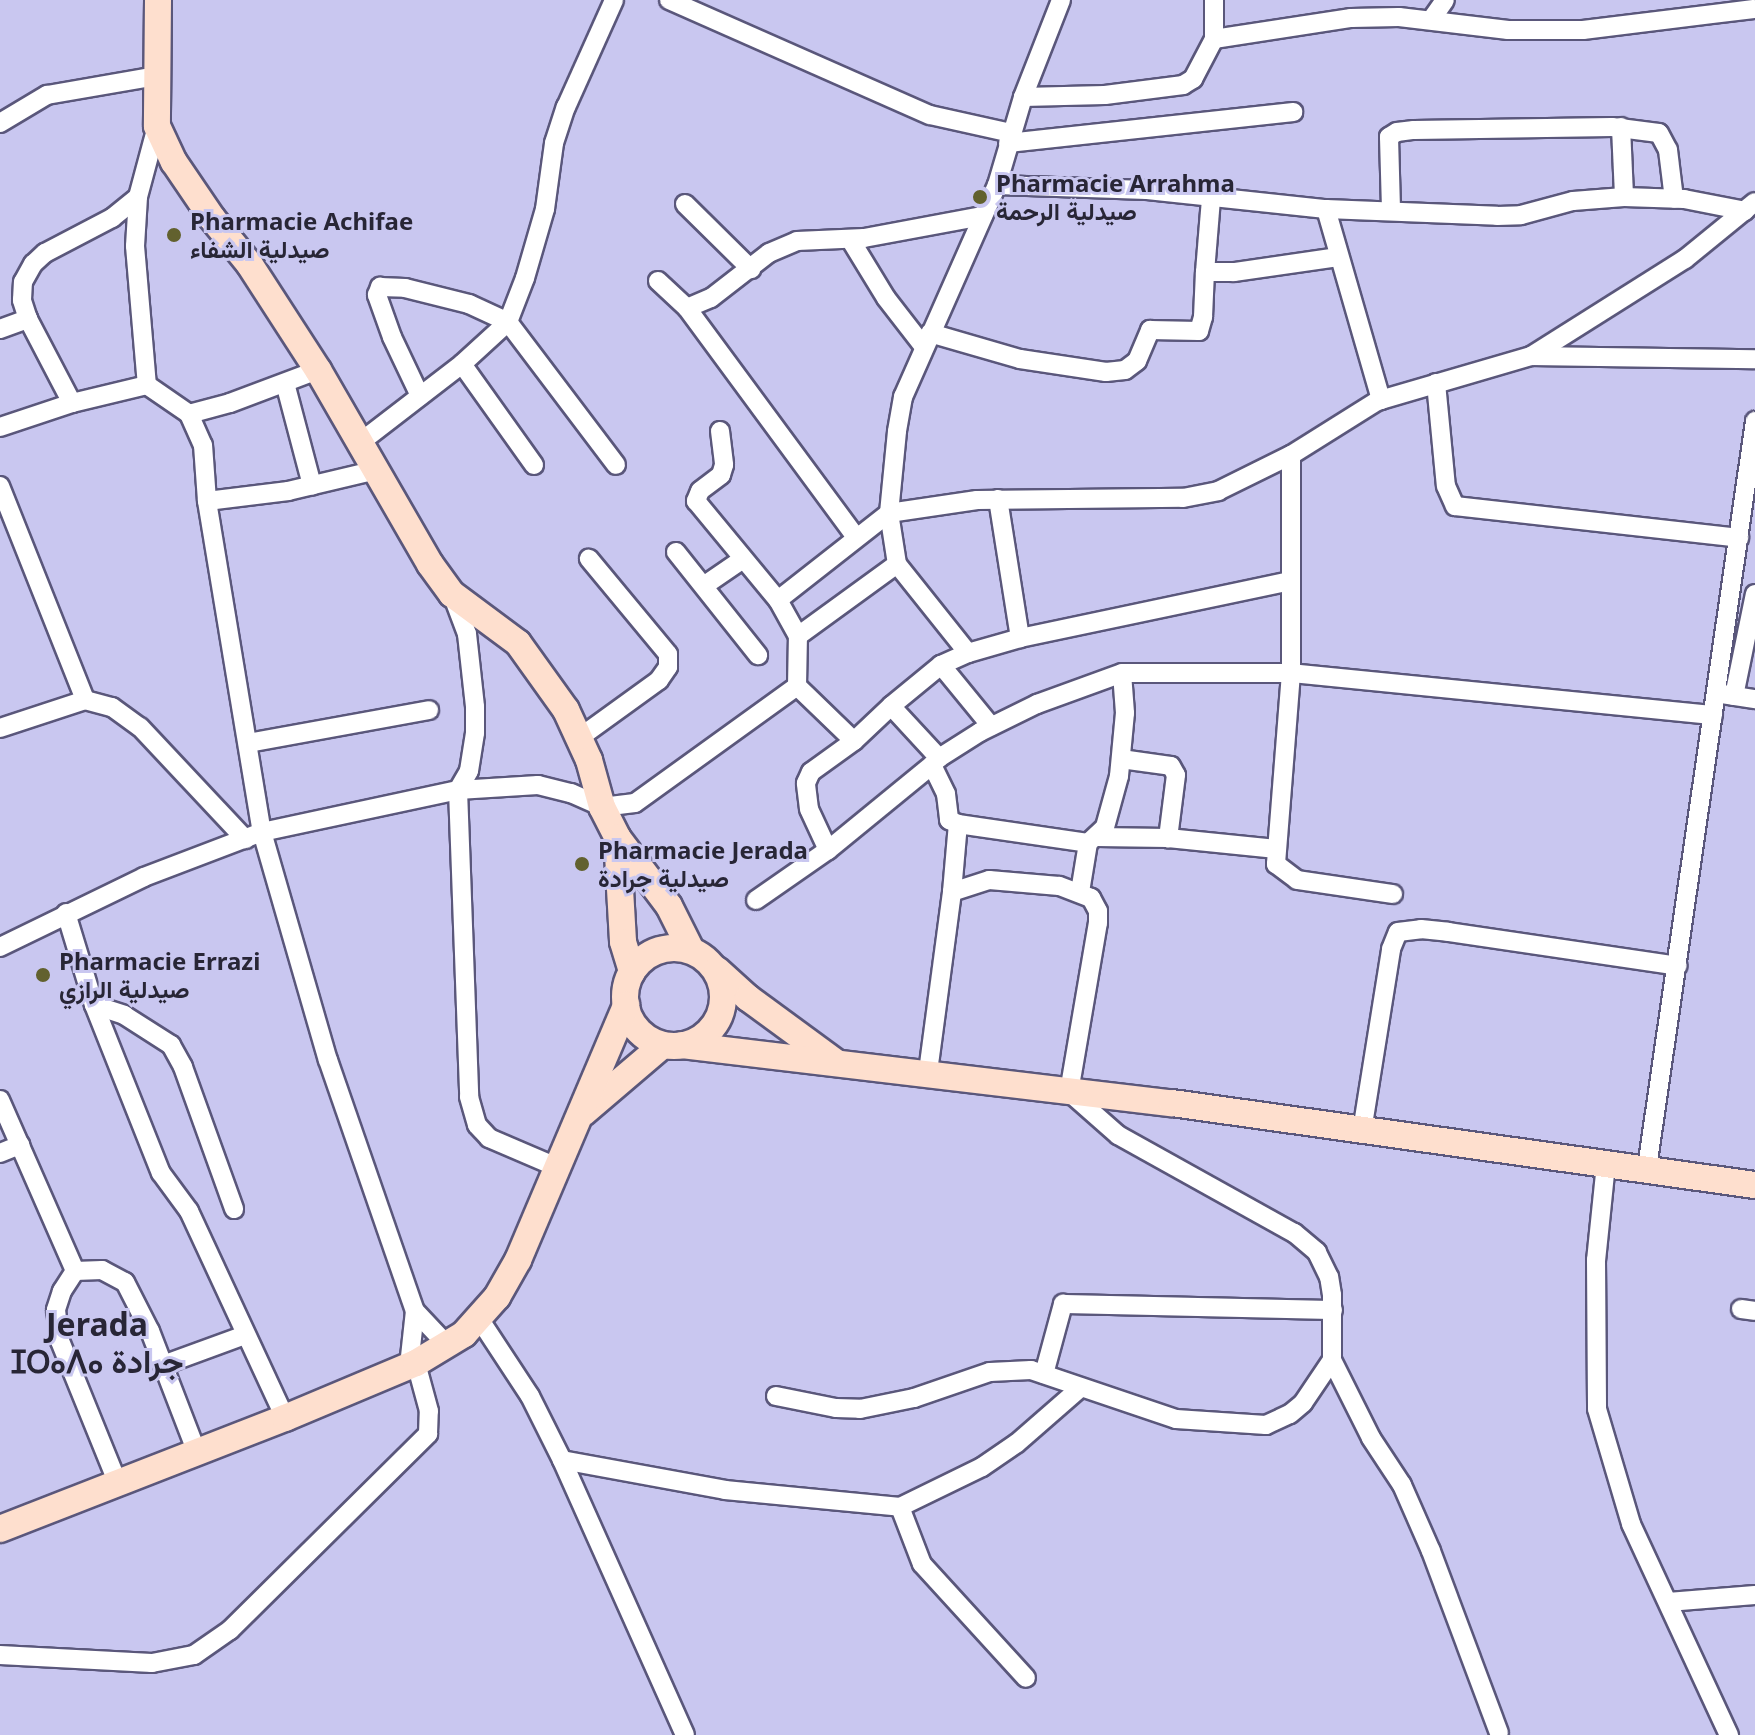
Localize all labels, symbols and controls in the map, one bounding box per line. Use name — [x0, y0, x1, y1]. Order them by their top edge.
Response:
place label: Pharmacie Arrahma صيدلية الرحمة — [996, 169, 1235, 225]
marker: Pharmacie Arrahma صيدلية الرحمة — [971, 188, 989, 206]
place label: Pharmacie Achifae صيدلية الشفاء — [190, 207, 413, 263]
marker: Pharmacie Achifae صيدلية الشفاء — [165, 226, 183, 244]
place label: Pharmacie Jerada صيدلية جرادة — [598, 836, 808, 892]
marker: Pharmacie Jerada صيدلية جرادة — [573, 855, 591, 873]
place label: Pharmacie Errazi صيدلية الرازي — [59, 947, 260, 1003]
marker: Pharmacie Errazi صيدلية الرازي — [34, 966, 52, 984]
district label: Jerada ⵊⵔⴰⴷⴰ جرادة — [10, 1306, 184, 1381]

